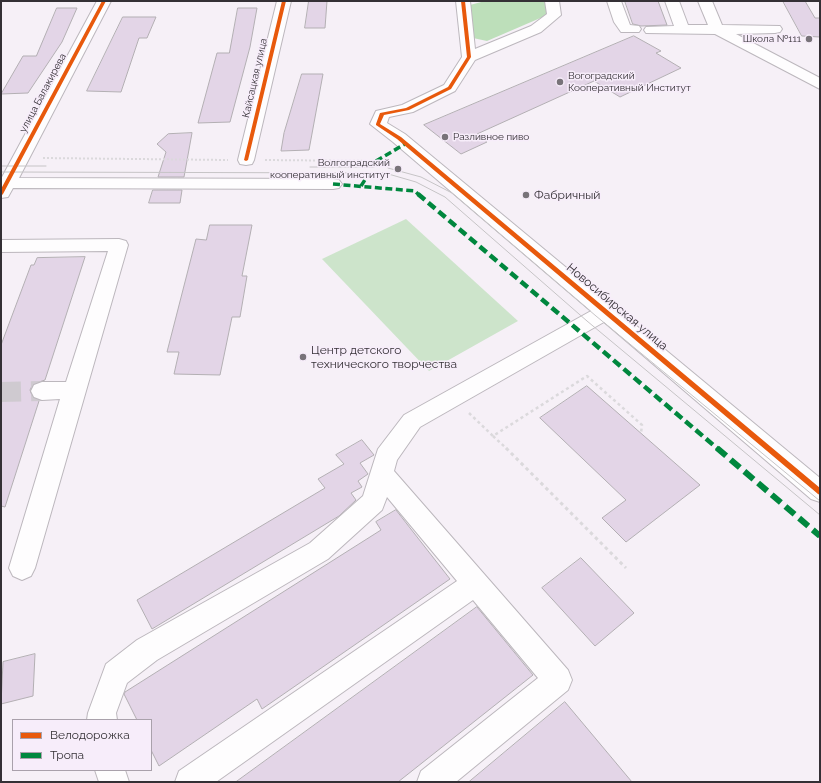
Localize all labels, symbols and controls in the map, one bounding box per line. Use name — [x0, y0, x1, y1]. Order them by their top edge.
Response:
place label: Школа №111 — [743, 33, 801, 45]
marker: Школа №111 — [804, 34, 814, 44]
street label: Кайсацкая улица — [240, 37, 270, 119]
street label: улица Балакирева — [17, 51, 69, 135]
place label: Вогоградский Кооперативный Институт — [568, 70, 691, 94]
marker: Вогоградский Кооперативный Институт — [555, 77, 565, 87]
place label: Разливное пиво — [453, 131, 529, 143]
marker: Разливное пиво — [440, 132, 450, 142]
place label: Волгоградский кооперативный институт — [270, 157, 390, 180]
marker: Волгоградский кооперативный институт — [393, 164, 403, 174]
place label: Фабричный — [534, 188, 601, 202]
marker: Фабричный — [521, 190, 531, 200]
street label: Новосибирская улица — [564, 260, 670, 354]
place label: Центр детского технического творчества — [311, 343, 457, 371]
marker: Центр детского технического творчества — [298, 352, 308, 362]
legend — [12, 719, 152, 771]
text: Велодорожка — [50, 728, 130, 742]
text: Тропа — [50, 748, 84, 762]

